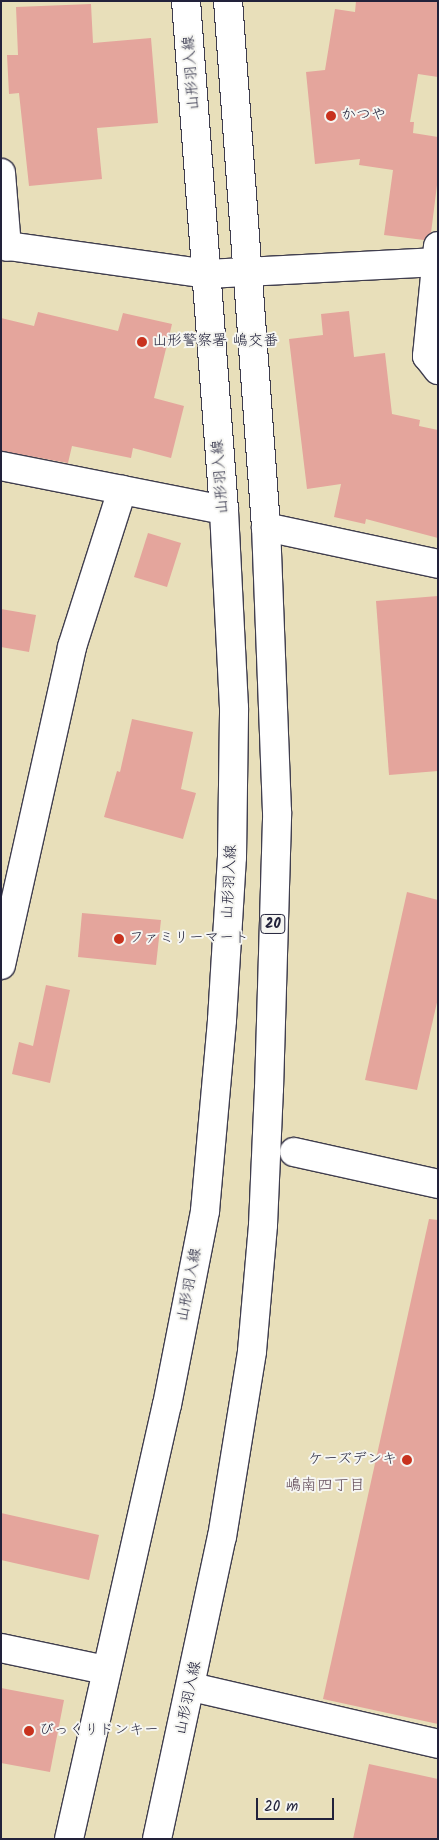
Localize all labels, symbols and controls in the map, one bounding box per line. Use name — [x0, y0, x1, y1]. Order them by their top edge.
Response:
street label: 山形羽入線 — [180, 35, 204, 111]
place label: かつや — [341, 107, 386, 125]
marker: かつや — [325, 110, 337, 122]
place label: 山形警察署 嶋交番 — [152, 333, 278, 351]
marker: 山形警察署 嶋交番 — [136, 336, 148, 348]
street label: 山形羽入線 — [209, 439, 233, 515]
street label: 山形羽入線 — [219, 844, 241, 920]
road number: 20 — [259, 912, 287, 936]
place label: ファミリーマート — [129, 930, 249, 948]
marker: ファミリーマート — [113, 933, 125, 945]
street label: 山形羽入線 — [174, 1246, 206, 1324]
place label: ケーズデンキ — [307, 1451, 397, 1469]
marker: ケーズデンキ — [401, 1454, 413, 1466]
district label: 嶋南四丁目 — [285, 1476, 365, 1496]
street label: 山形羽入線 — [172, 1659, 206, 1737]
place label: びっくりドンキー — [39, 1722, 159, 1740]
marker: びっくりドンキー — [23, 1725, 35, 1737]
scale bar — [259, 1788, 336, 1820]
text: 20 m — [264, 1795, 298, 1819]

